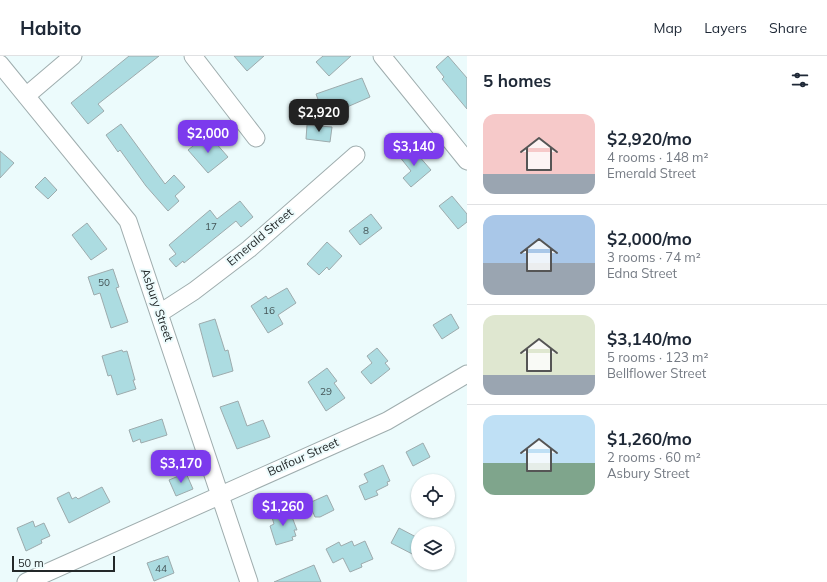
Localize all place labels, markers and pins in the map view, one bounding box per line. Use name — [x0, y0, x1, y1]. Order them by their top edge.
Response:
pin: $2,920 — [286, 99, 352, 133]
pin: $2,000 — [175, 120, 241, 154]
pin: $3,140 — [381, 133, 447, 167]
pin: $3,170 — [148, 450, 214, 484]
pin: $1,260 — [250, 493, 316, 527]

